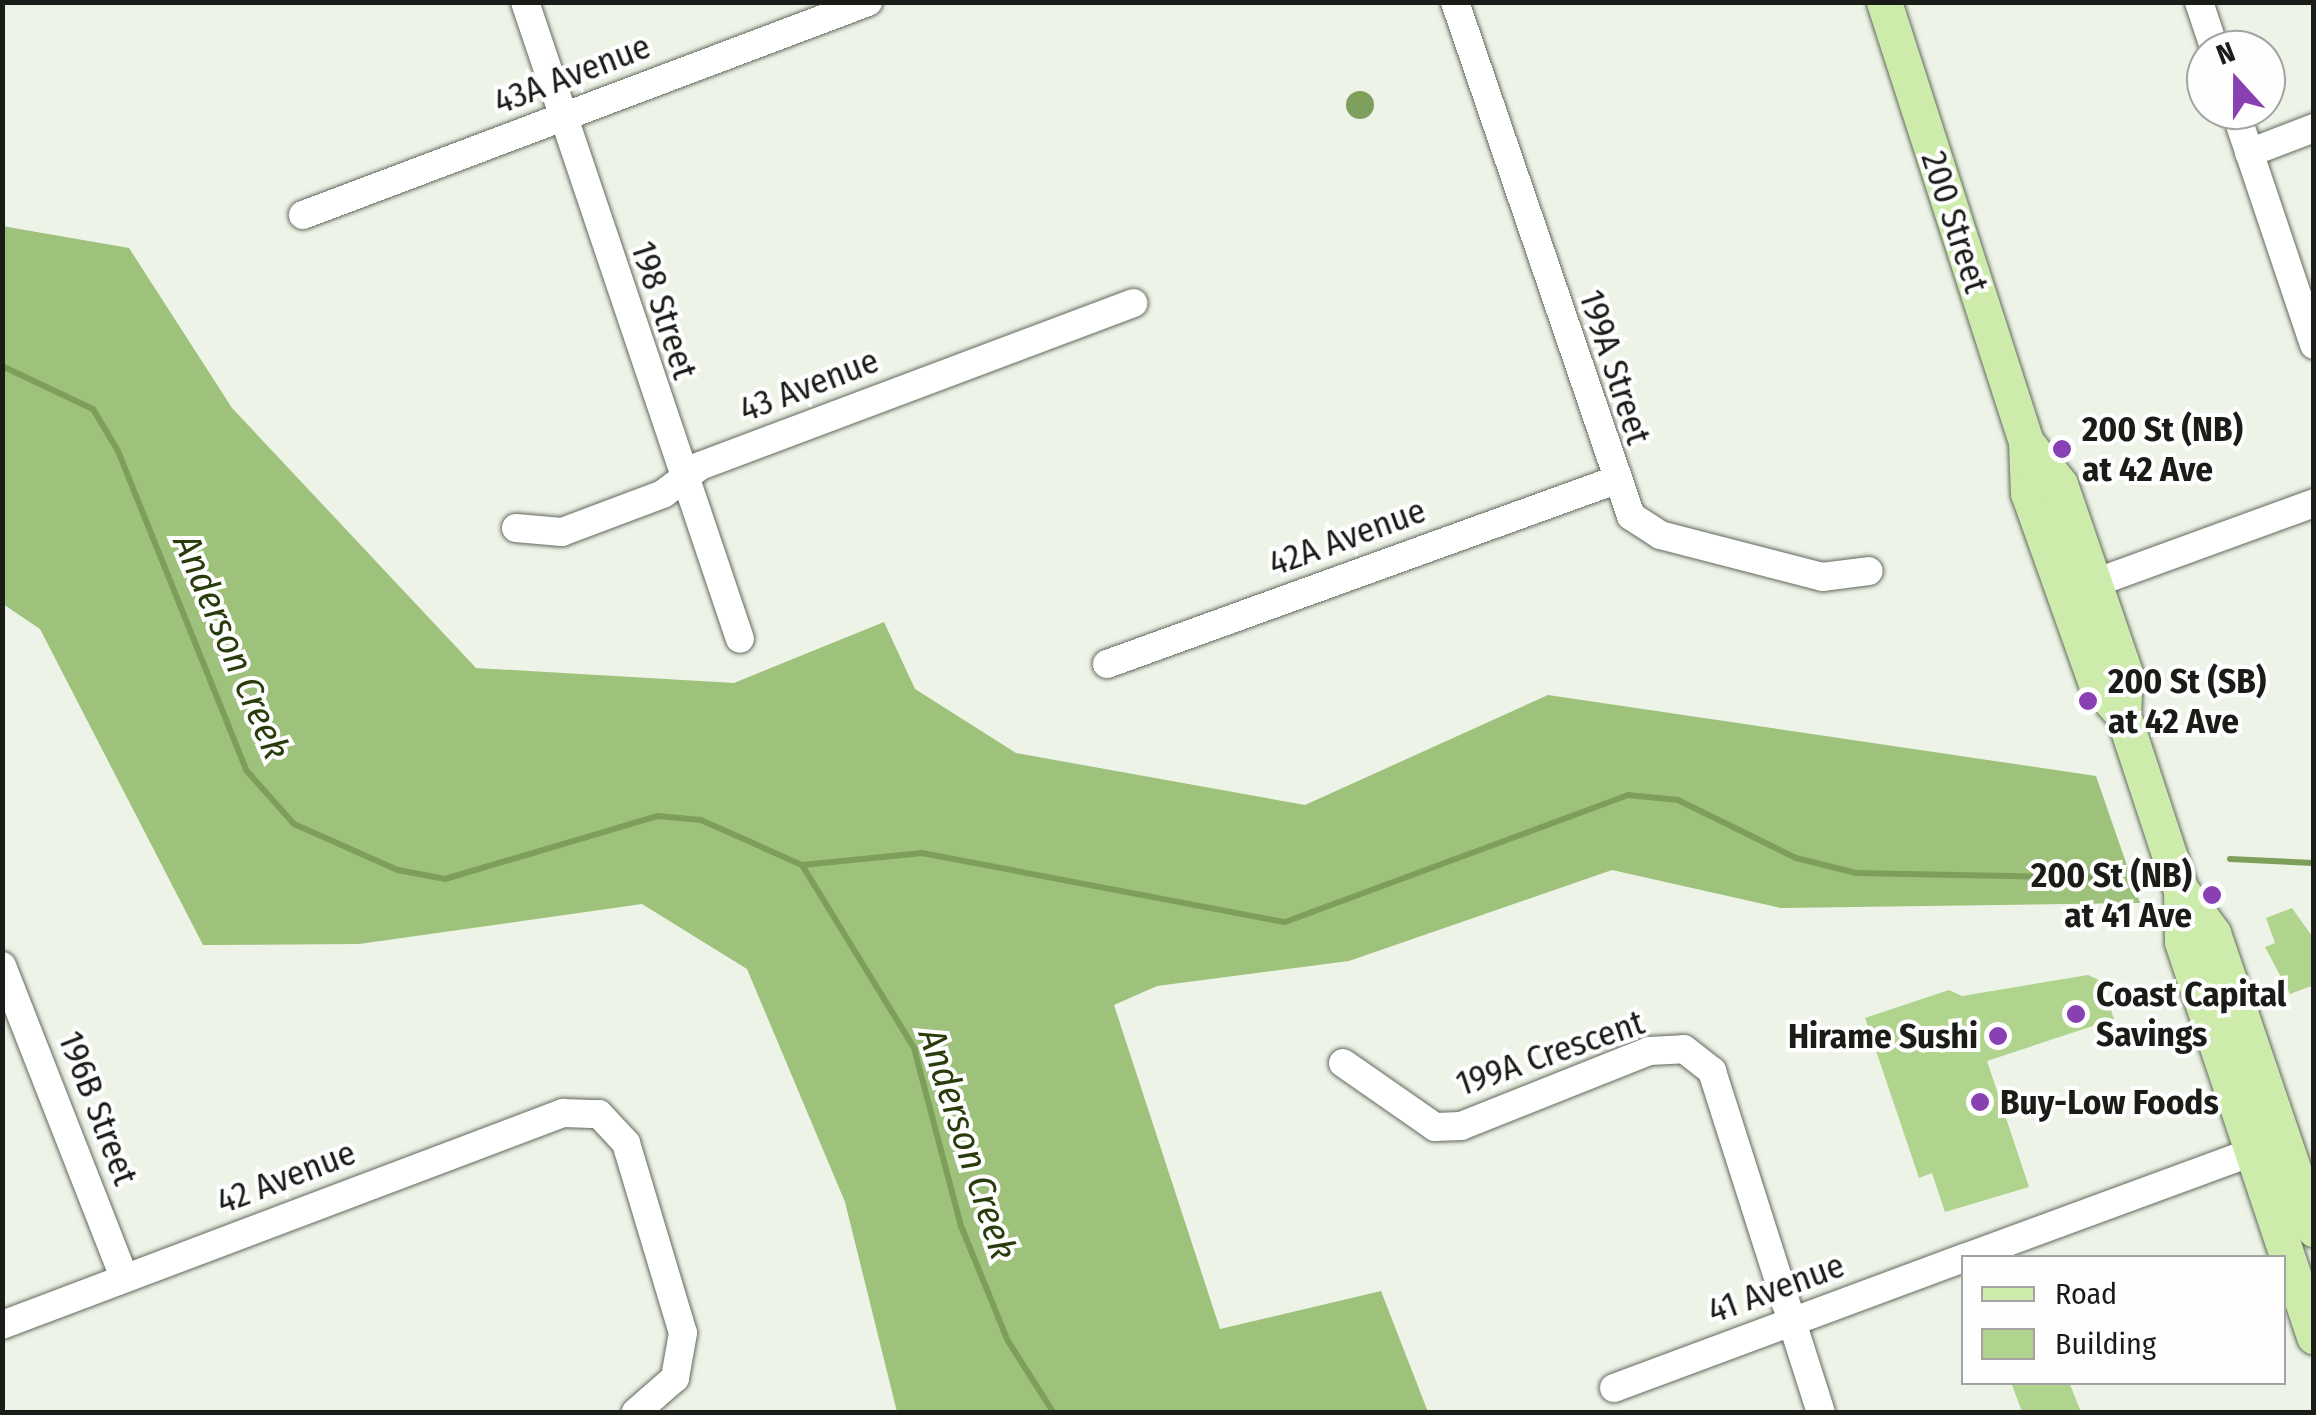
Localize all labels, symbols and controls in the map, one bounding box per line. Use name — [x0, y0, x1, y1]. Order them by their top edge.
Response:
street label: 43A Avenue — [488, 25, 656, 123]
north arrow — [2186, 30, 2286, 130]
text: N — [2212, 35, 2240, 72]
street label: 200 Street — [1912, 146, 1998, 298]
street label: 198 Street — [622, 236, 706, 384]
street label: 199A Street — [1570, 284, 1660, 450]
street label: 43 Avenue — [733, 339, 885, 431]
place label: 200 St (NB) at 42 Ave — [2082, 408, 2243, 490]
marker: 200 St (NB) at 42 Ave — [2051, 438, 2073, 460]
street label: 42A Avenue — [1263, 489, 1431, 585]
water label: Anderson Creek — [163, 527, 299, 767]
place label: 200 St (SB) at 42 Ave — [2108, 660, 2266, 742]
marker: 200 St (SB) at 42 Ave — [2077, 690, 2099, 712]
place label: 200 St (NB) at 41 Ave — [2031, 854, 2192, 936]
marker: 200 St (NB) at 41 Ave — [2201, 884, 2223, 906]
place label: Coast Capital Savings — [2096, 973, 2286, 1055]
street label: 199A Crescent — [1450, 1001, 1650, 1105]
marker: Coast Capital Savings — [2065, 1003, 2087, 1025]
place label: Hirame Sushi — [1788, 1015, 1978, 1057]
water label: Anderson Creek — [908, 1023, 1026, 1265]
street label: 196B Street — [49, 1025, 147, 1191]
marker: Hirame Sushi — [1987, 1025, 2009, 1047]
place label: Buy-Low Foods — [2000, 1081, 2219, 1123]
marker: Buy-Low Foods — [1969, 1091, 1991, 1113]
street label: 42 Avenue — [211, 1131, 361, 1223]
street label: 41 Avenue — [1702, 1244, 1850, 1332]
legend — [1961, 1255, 2286, 1385]
text: Road — [2055, 1276, 2117, 1312]
text: Building — [2055, 1326, 2156, 1362]

